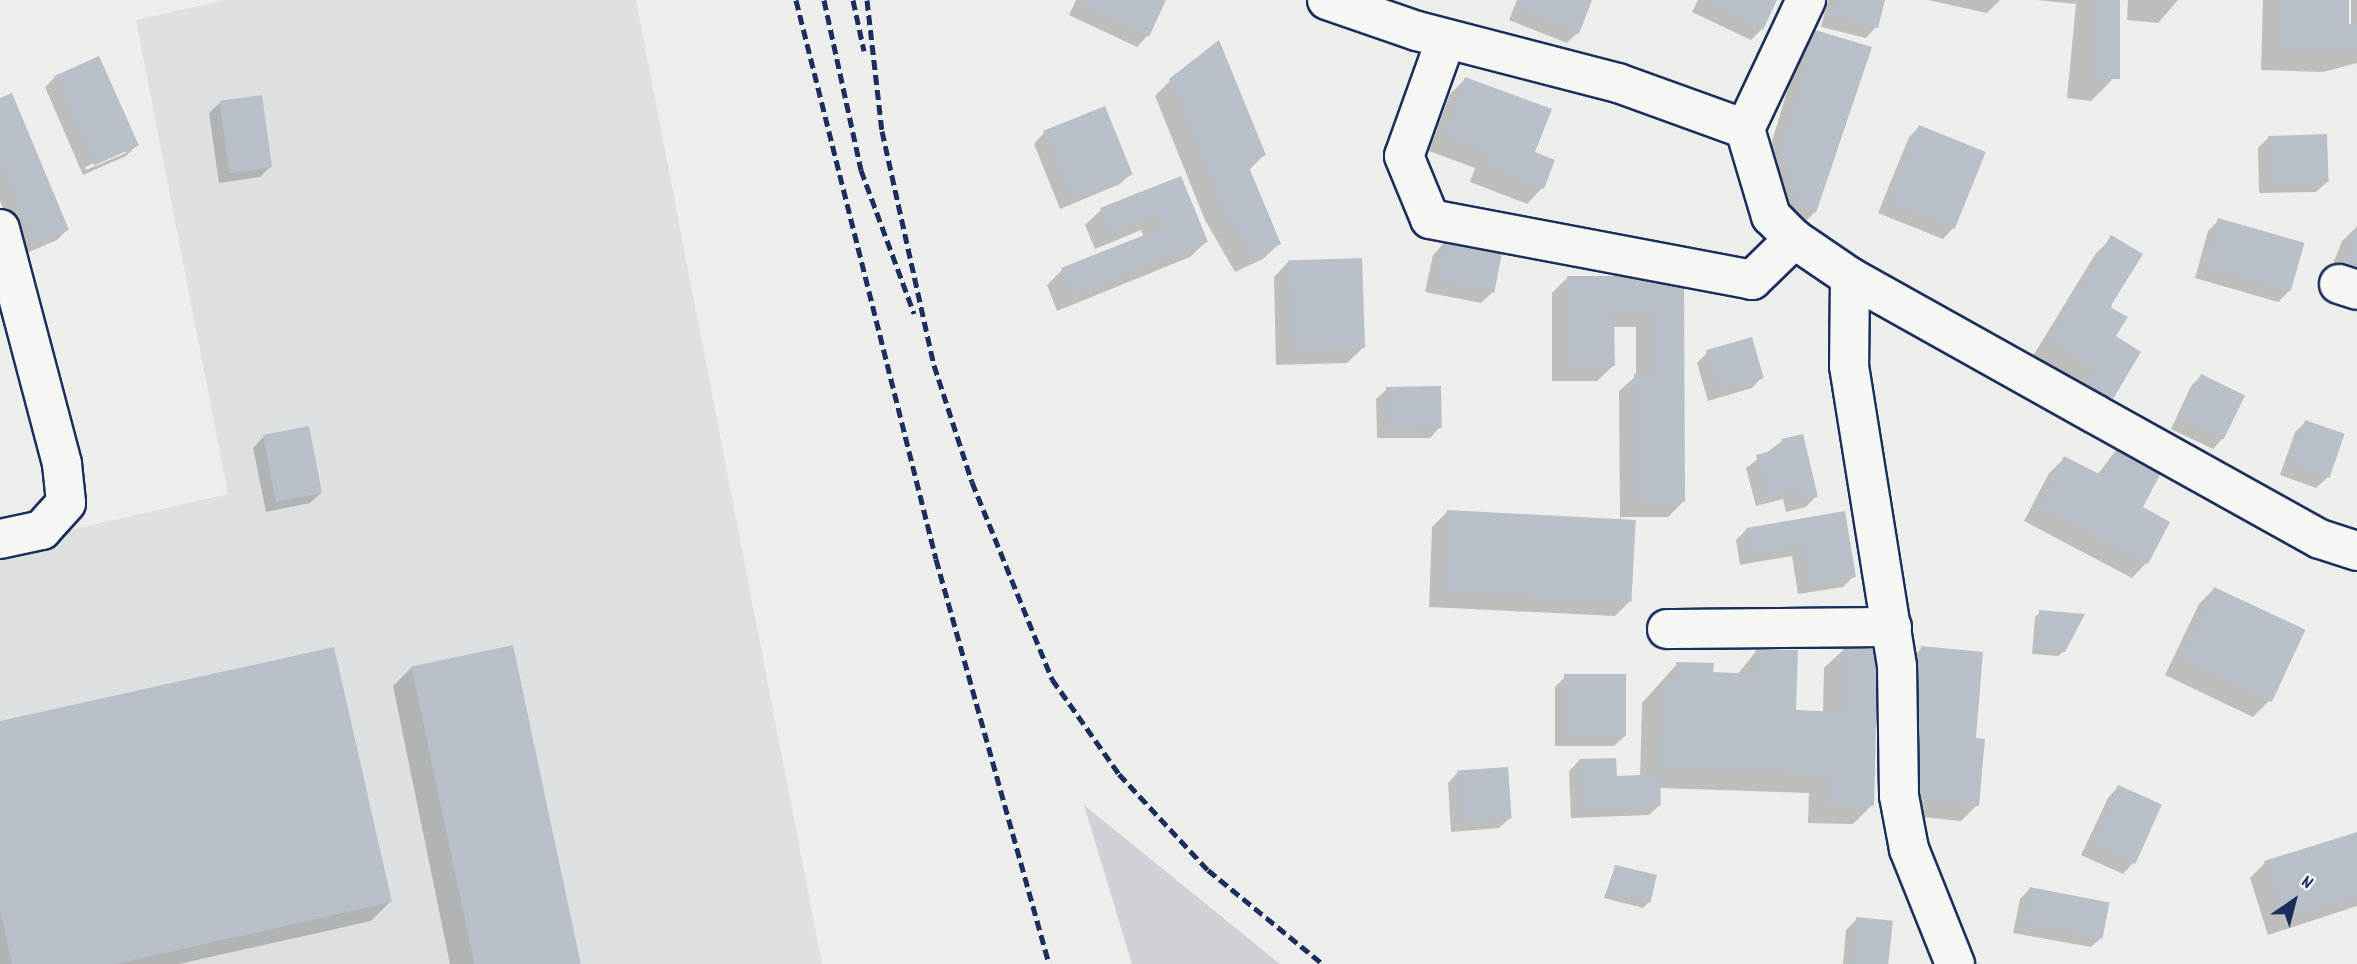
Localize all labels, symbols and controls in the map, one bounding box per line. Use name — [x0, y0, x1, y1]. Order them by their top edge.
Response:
north arrow — [2259, 866, 2329, 936]
text: N — [2295, 870, 2318, 897]

